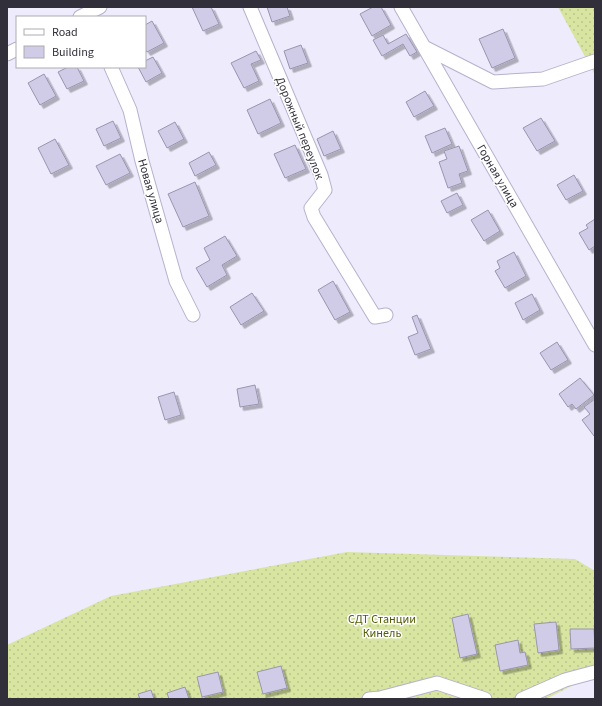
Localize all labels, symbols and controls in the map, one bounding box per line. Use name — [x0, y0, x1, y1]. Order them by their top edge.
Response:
legend — [16, 16, 146, 68]
text: Road — [52, 24, 78, 41]
text: Building — [52, 44, 94, 61]
street label: Дорожный переулок — [271, 74, 328, 182]
street label: Горная улица — [473, 141, 523, 211]
street label: Новая улица — [133, 157, 168, 225]
park label: СДТ Станции Кинель — [348, 611, 416, 642]

